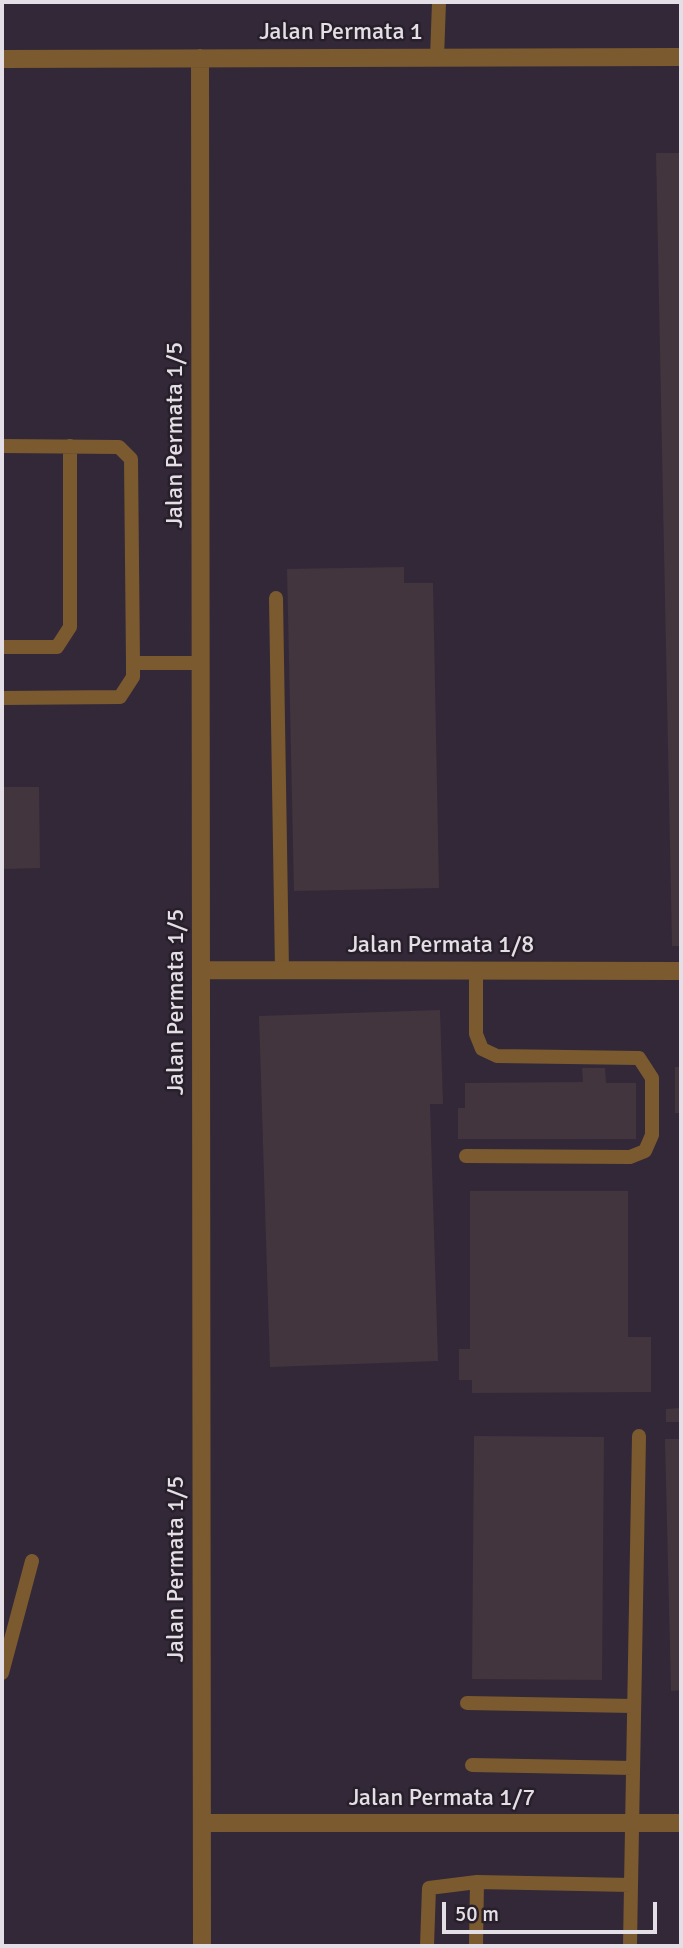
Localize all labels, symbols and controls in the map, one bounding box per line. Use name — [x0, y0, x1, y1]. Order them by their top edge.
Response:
street label: Jalan Permata 1 — [259, 19, 423, 47]
street label: Jalan Permata 1/5 — [162, 342, 190, 528]
street label: Jalan Permata 1/5 — [163, 909, 191, 1095]
street label: Jalan Permata 1/8 — [348, 932, 534, 960]
street label: Jalan Permata 1/5 — [163, 1476, 191, 1662]
street label: Jalan Permata 1/7 — [349, 1785, 535, 1813]
scale bar — [445, 1888, 660, 1932]
text: 50 m — [455, 1901, 499, 1927]

